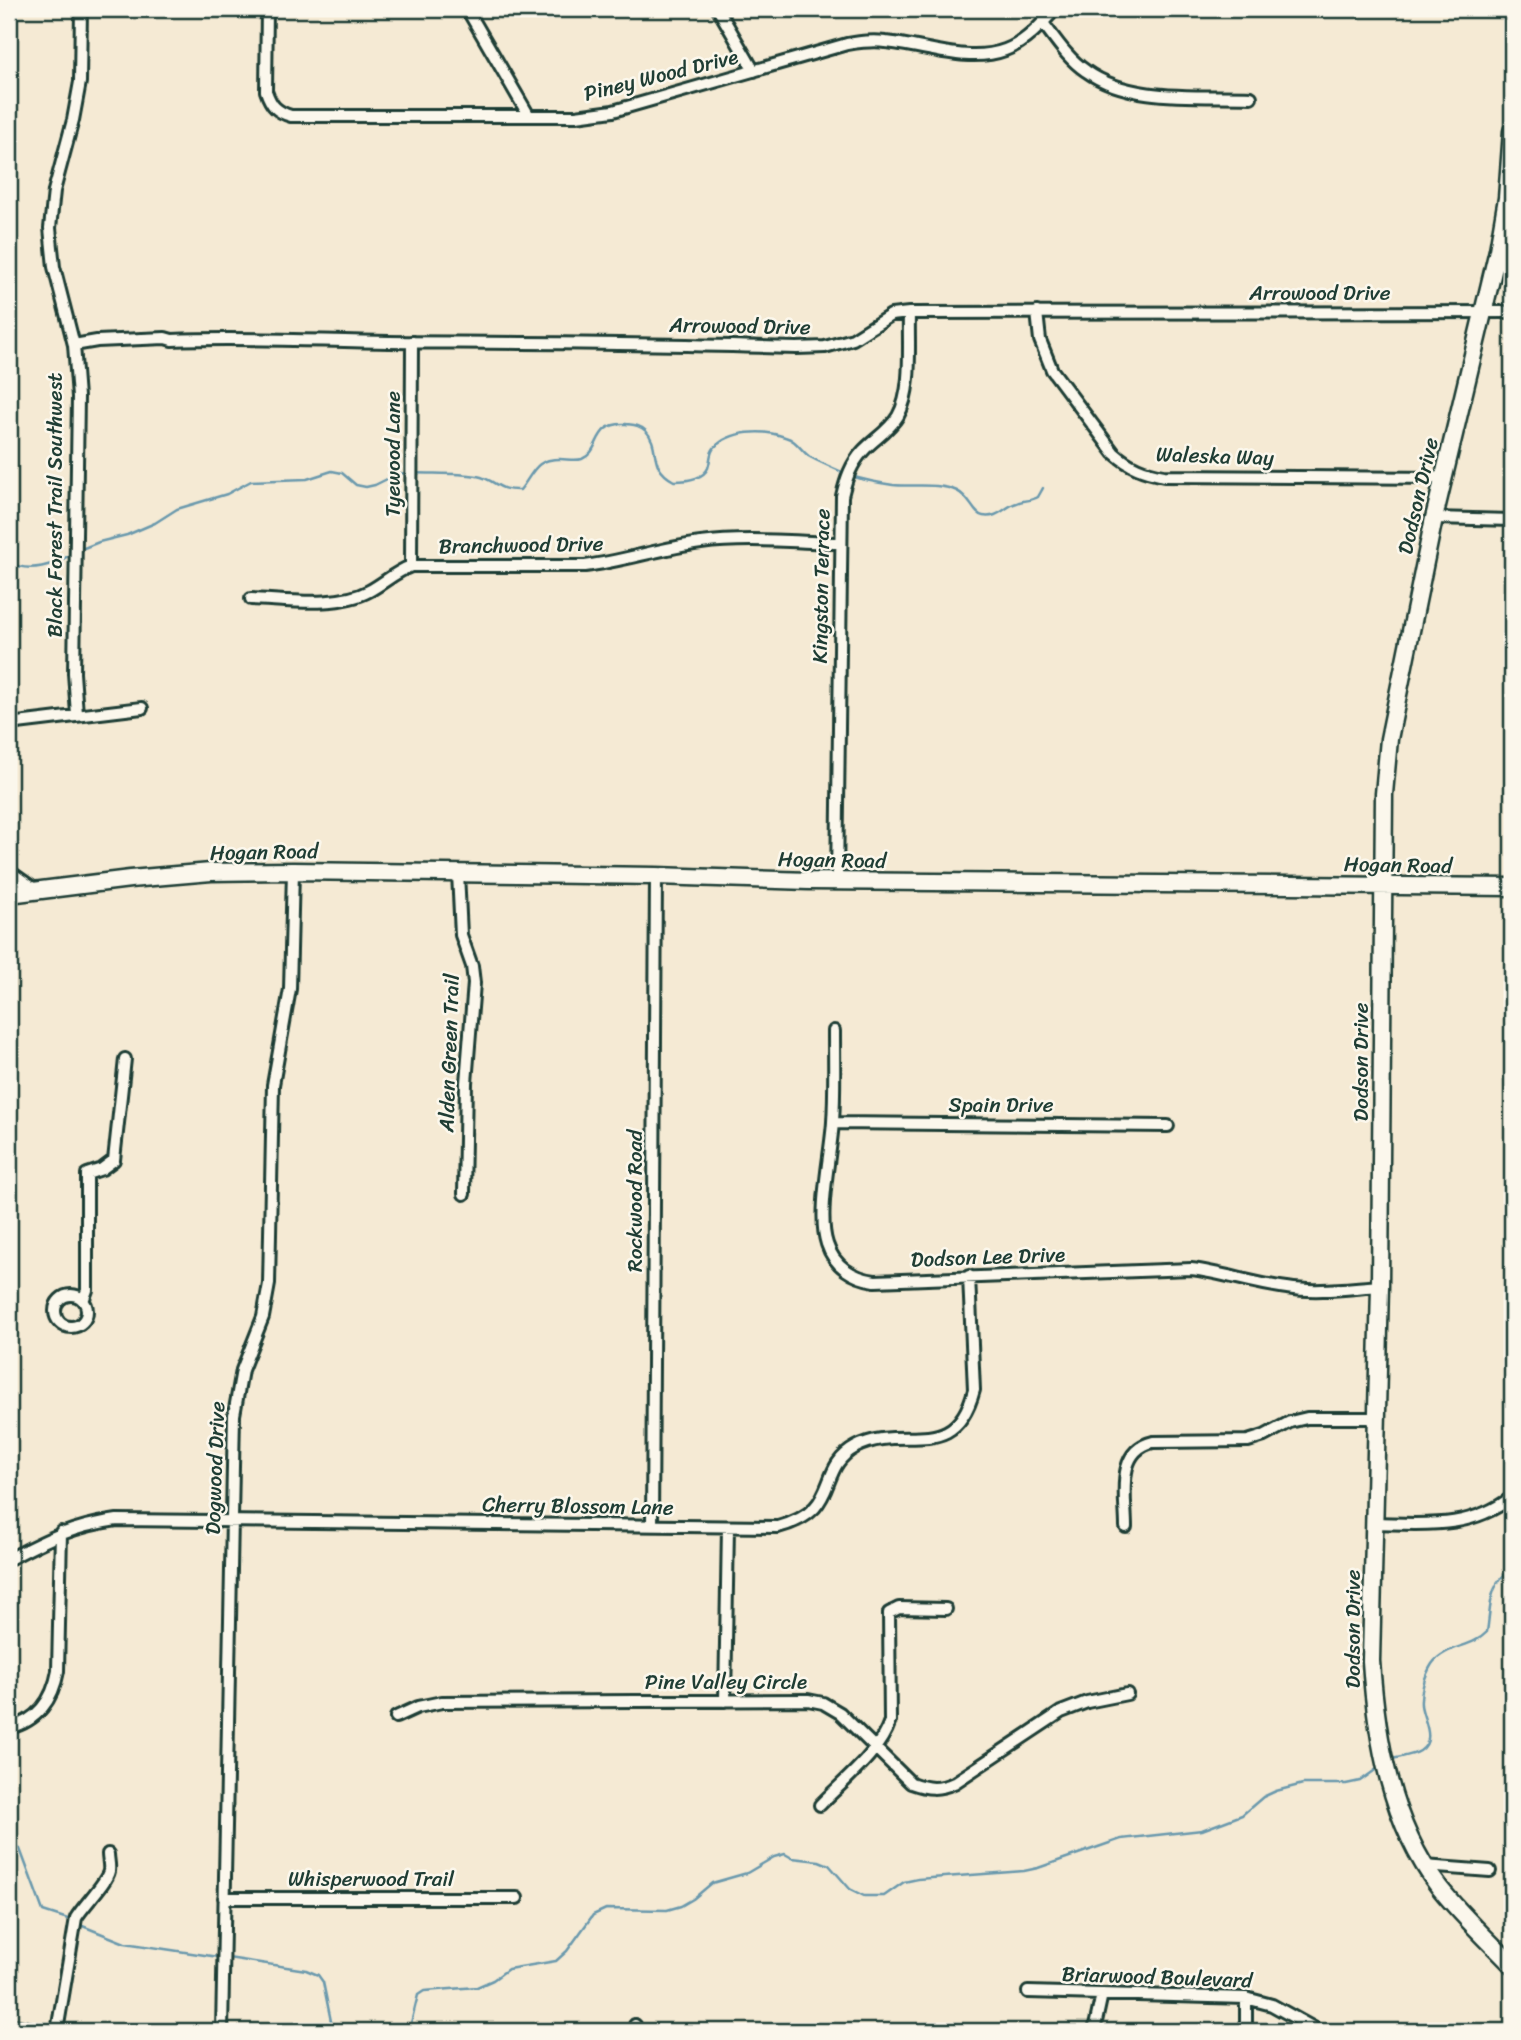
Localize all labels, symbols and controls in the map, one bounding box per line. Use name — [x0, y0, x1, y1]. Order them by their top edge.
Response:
street label: Piney Wood Drive — [580, 37, 742, 113]
street label: Arrowood Drive — [1248, 274, 1391, 312]
street label: Arrowood Drive — [668, 306, 811, 346]
street label: Black Forest Trail Southwest — [36, 373, 74, 637]
street label: Tyewood Lane — [374, 391, 412, 517]
street label: Dodson Drive — [1386, 434, 1450, 558]
street label: Waleska Way — [1155, 435, 1275, 477]
street label: Kingston Terrace — [801, 508, 841, 664]
street label: Branchwood Drive — [438, 525, 604, 565]
street label: Hogan Road — [210, 832, 320, 872]
street label: Hogan Road — [778, 840, 888, 880]
street label: Hogan Road — [1344, 845, 1454, 885]
street label: Alden Green Trail — [427, 972, 471, 1134]
street label: Dodson Drive — [1342, 1002, 1380, 1122]
street label: Spain Drive — [949, 1086, 1054, 1124]
street label: Rockwood Road — [616, 1128, 654, 1272]
street label: Dodson Lee Drive — [910, 1235, 1066, 1279]
street label: Dogwood Drive — [194, 1400, 236, 1535]
street label: Cherry Blossom Lane — [482, 1485, 674, 1527]
street label: Dodson Drive — [1334, 1569, 1372, 1689]
street label: Pine Valley Circle — [645, 1663, 807, 1701]
street label: Whisperwood Trail — [288, 1860, 455, 1898]
street label: Briarwood Boulevard — [1061, 1955, 1255, 1999]

